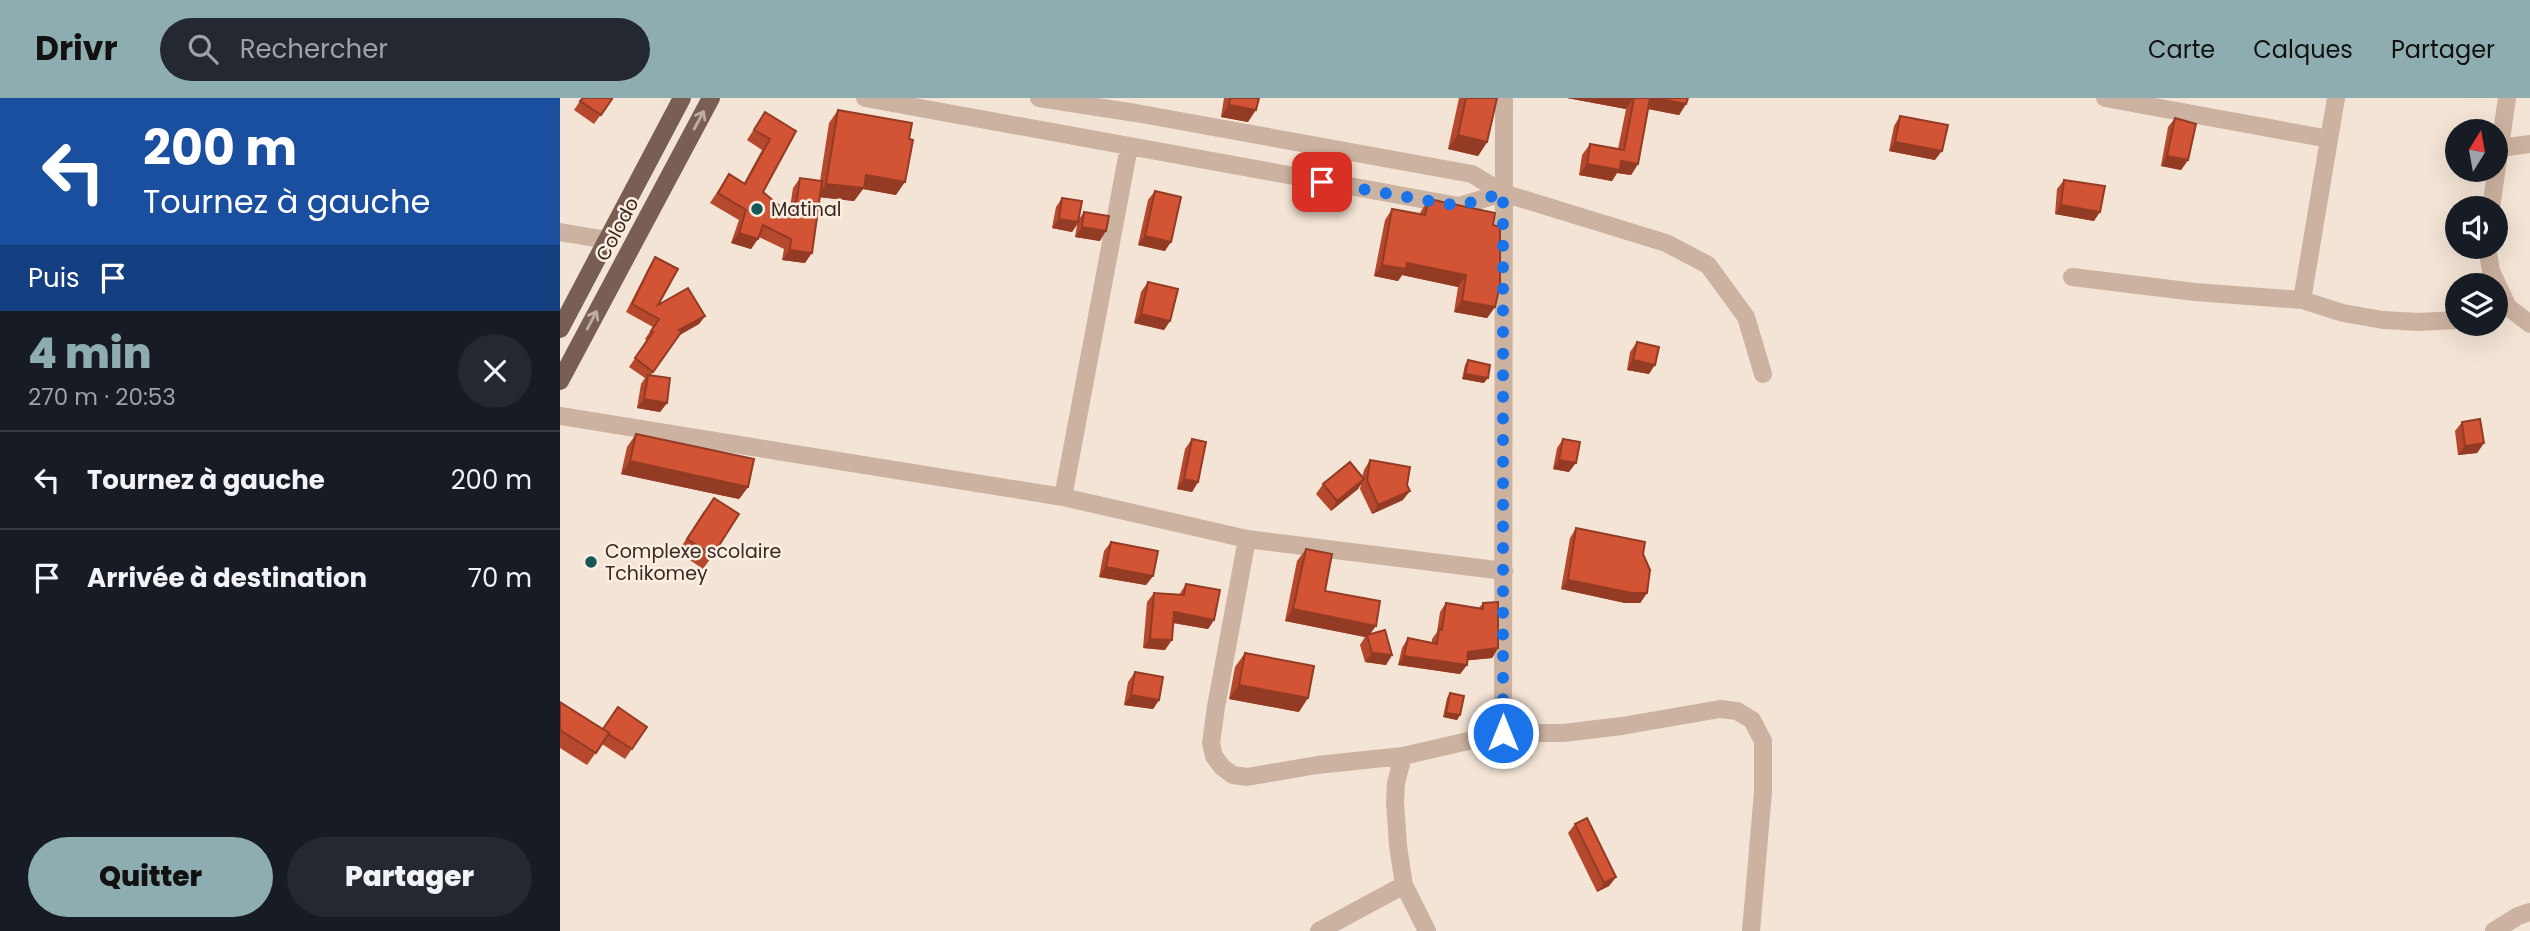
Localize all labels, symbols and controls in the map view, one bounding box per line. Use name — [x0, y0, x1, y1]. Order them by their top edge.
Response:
search box — [160, 18, 650, 81]
text: Drivr — [35, 25, 118, 72]
icon: search — [184, 30, 222, 68]
text: Rechercher — [240, 31, 388, 67]
text: Carte — [2148, 33, 2215, 66]
text: Calques — [2253, 33, 2353, 66]
text: Partager — [2391, 33, 2495, 66]
one-way arrow — [692, 110, 706, 130]
text: 200 m — [143, 114, 297, 182]
north arrow — [2445, 119, 2508, 182]
map controls — [2445, 119, 2508, 336]
icon: left — [28, 126, 119, 217]
pin — [1292, 152, 1352, 212]
icon: arrive — [1303, 163, 1341, 201]
text: Tournez à gauche — [143, 179, 430, 224]
street label: Colodo — [589, 193, 645, 266]
place label: Matinal — [771, 196, 841, 223]
button: sound — [2445, 196, 2508, 259]
marker: Matinal — [749, 201, 765, 217]
icon: arrive — [94, 259, 132, 297]
text: Puis — [28, 260, 80, 296]
button: layers — [2445, 273, 2508, 336]
one-way arrow — [585, 311, 599, 331]
text: 4 min — [28, 324, 152, 383]
button: close — [458, 334, 532, 408]
text: 270 m · 20:53 — [28, 381, 176, 413]
icon: left — [28, 461, 66, 499]
text: Tournez à gauche — [87, 462, 325, 498]
text: 200 m — [451, 462, 532, 498]
place label: Complexe scolaire Tchikomey — [605, 538, 781, 587]
marker: Complexe scolaire Tchikomey — [583, 554, 599, 570]
icon: arrive — [28, 559, 66, 597]
text: Arrivée à destination — [87, 560, 367, 596]
text: 70 m — [468, 560, 532, 596]
position arrow — [1466, 696, 1540, 770]
button: Quitter — [28, 837, 273, 917]
button: Partager — [287, 837, 532, 917]

